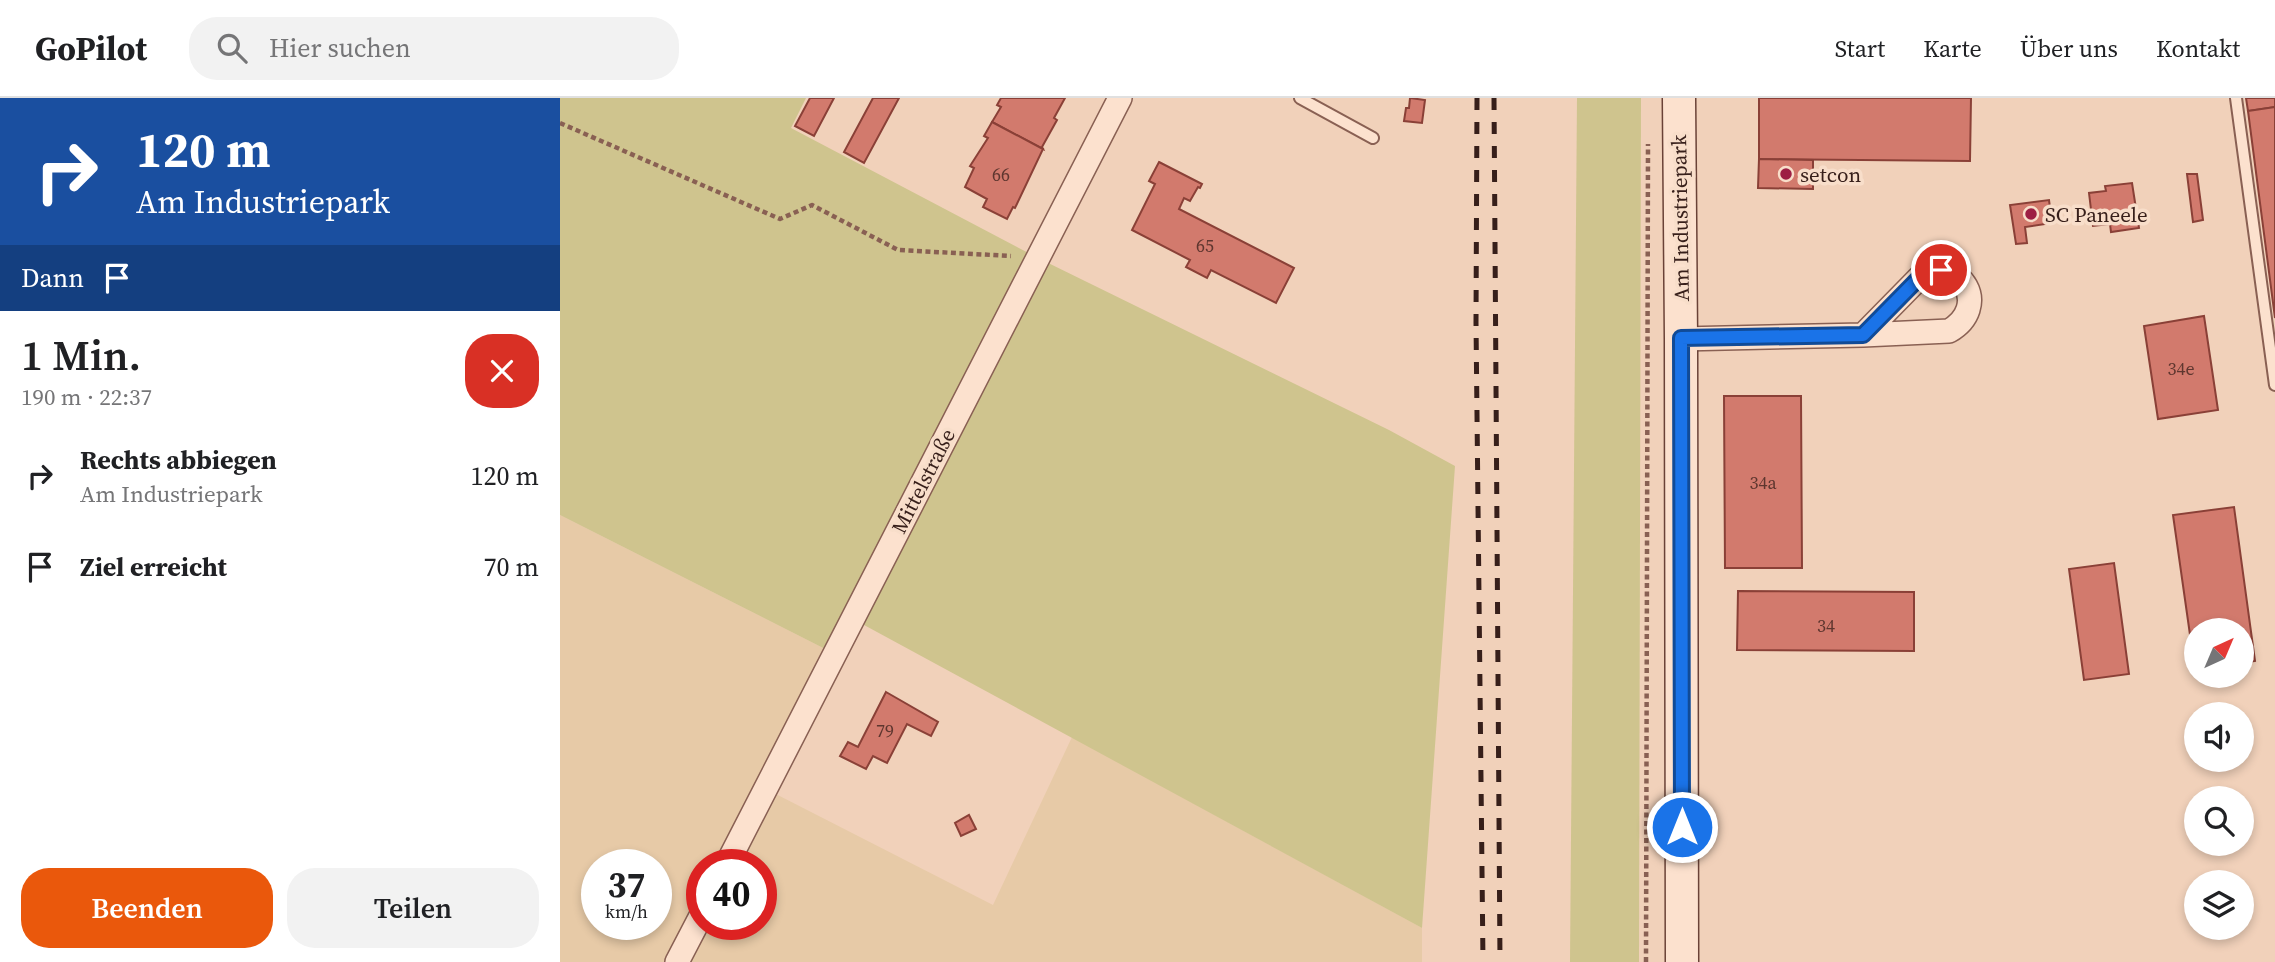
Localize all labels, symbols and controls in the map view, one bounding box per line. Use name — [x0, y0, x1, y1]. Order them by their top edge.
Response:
search box — [189, 17, 679, 80]
text: GoPilot — [35, 26, 147, 71]
icon: search — [213, 29, 251, 67]
text: Hier suchen — [269, 30, 411, 66]
text: Start — [1835, 32, 1885, 65]
text: Karte — [1923, 32, 1982, 65]
text: Über uns — [2020, 32, 2118, 65]
text: Kontakt — [2156, 32, 2240, 65]
text: 120 m — [136, 116, 271, 183]
icon: right — [21, 126, 112, 217]
street label: Am Industriepark — [1664, 134, 1696, 302]
place label: setcon — [1800, 160, 1861, 189]
house number: 66 — [992, 162, 1010, 187]
marker: setcon — [1778, 166, 1794, 182]
text: Am Industriepark — [136, 180, 390, 224]
place label: SC Paneele — [2045, 200, 2148, 229]
marker: SC Paneele — [2023, 206, 2039, 222]
house number: 65 — [1196, 233, 1214, 258]
pin — [1911, 240, 1971, 300]
icon: arrive — [1922, 251, 1960, 289]
icon: arrive — [98, 259, 136, 297]
text: Dann — [21, 260, 84, 296]
text: 1 Min. — [21, 326, 141, 384]
button: close — [465, 334, 539, 408]
house number: 34e — [2167, 356, 2195, 381]
text: 190 m · 22:37 — [21, 381, 152, 413]
street label: Mittelstraße — [884, 424, 962, 538]
text: Rechts abbiegen — [80, 442, 277, 478]
icon: right — [21, 457, 59, 495]
text: 120 m — [471, 458, 539, 494]
house number: 34a — [1749, 470, 1777, 495]
text: Am Industriepark — [80, 478, 263, 510]
icon: arrive — [21, 548, 59, 586]
text: Ziel erreicht — [80, 549, 227, 585]
text: 70 m — [484, 549, 539, 585]
house number: 34 — [1817, 613, 1835, 638]
north arrow — [2184, 618, 2254, 688]
map controls — [2184, 618, 2254, 940]
button: sound — [2184, 702, 2254, 772]
house number: 79 — [876, 718, 894, 743]
button: search — [2184, 786, 2254, 856]
position arrow — [1645, 790, 1719, 864]
speed limit sign: 40 — [686, 849, 777, 940]
text: 37 — [608, 861, 645, 909]
button: Beenden — [21, 868, 273, 948]
button: Teilen — [287, 868, 539, 948]
button: layers — [2184, 870, 2254, 940]
text: km/h — [605, 899, 648, 924]

